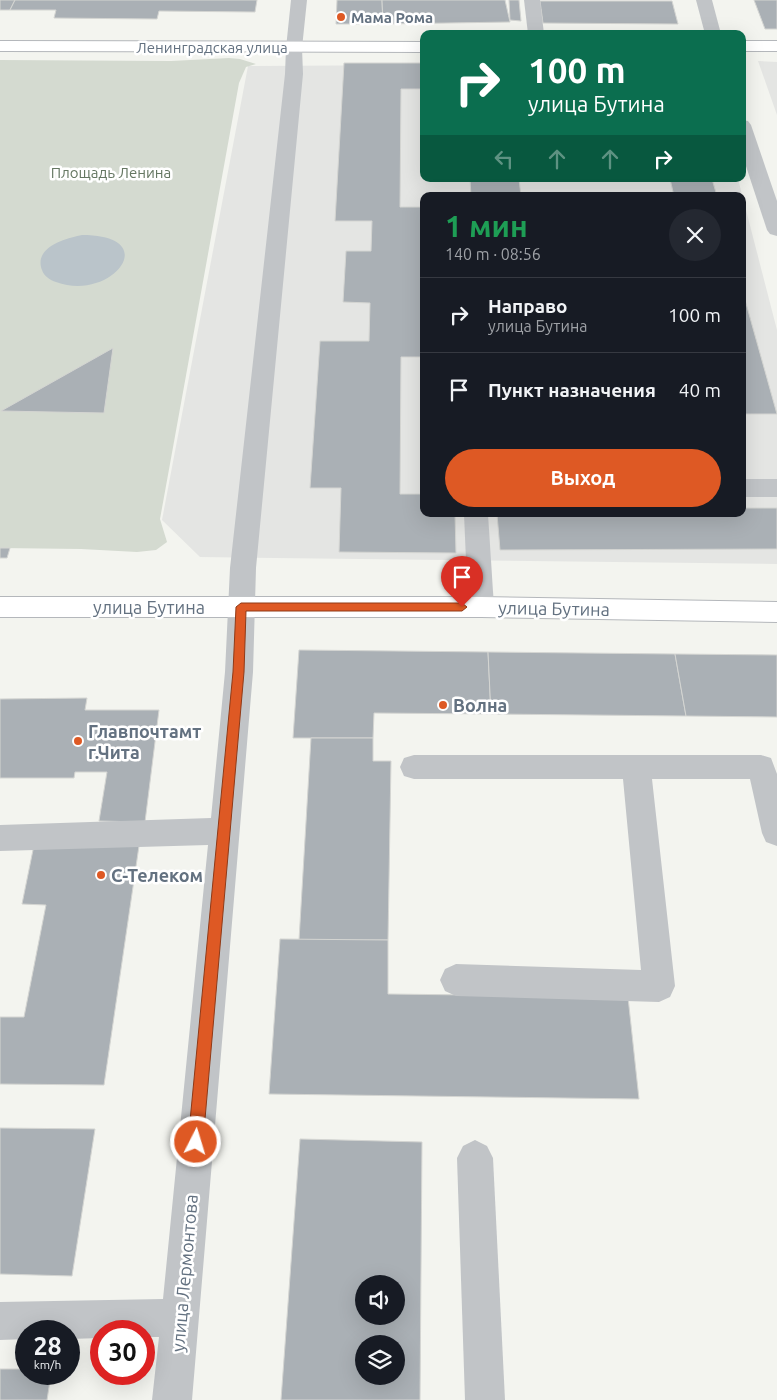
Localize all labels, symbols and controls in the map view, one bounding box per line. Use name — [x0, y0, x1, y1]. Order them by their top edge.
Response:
place label: Мама Рома — [351, 9, 433, 26]
marker: Мама Рома — [335, 11, 347, 23]
street label: Ленинградская улица — [136, 39, 288, 56]
icon: right — [445, 50, 510, 115]
text: 100 m — [528, 50, 626, 90]
text: улица Бутина — [528, 91, 665, 116]
icon: left — [490, 145, 518, 173]
icon: ahead — [543, 145, 571, 173]
icon: ahead — [596, 145, 624, 173]
icon: right — [649, 145, 677, 173]
park label: Площадь Ленина — [51, 164, 171, 181]
text: 1 мин — [445, 209, 528, 243]
button: close — [669, 209, 721, 261]
text: 140 m · 08:56 — [445, 245, 541, 263]
text: Направо — [488, 295, 568, 317]
icon: right — [445, 301, 473, 329]
text: 100 m — [668, 304, 721, 326]
text: улица Бутина — [488, 317, 587, 335]
icon: arrive — [445, 376, 473, 404]
text: Пункт назначения — [488, 379, 656, 401]
text: 40 m — [679, 379, 721, 401]
button: Выход — [445, 449, 721, 507]
pin — [441, 556, 483, 607]
icon: arrive — [448, 563, 476, 591]
street label: улица Бутина — [93, 597, 205, 617]
street label: улица Бутина — [498, 597, 610, 619]
place label: Волна — [453, 695, 507, 715]
marker: Волна — [437, 699, 449, 711]
place label: Главпочтамт г.Чита — [88, 721, 201, 762]
marker: Главпочтамт г.Чита — [72, 735, 84, 747]
place label: С-Телеком — [111, 865, 203, 885]
marker: С-Телеком — [95, 869, 107, 881]
position arrow — [169, 1115, 221, 1167]
street label: улица Лермонтова — [167, 1193, 201, 1353]
map controls — [355, 1275, 405, 1385]
button: sound — [355, 1275, 405, 1325]
speed limit sign: 30 — [90, 1320, 155, 1385]
text: 28 — [33, 1332, 62, 1360]
button: layers — [355, 1335, 405, 1385]
text: km/h — [34, 1358, 61, 1371]

